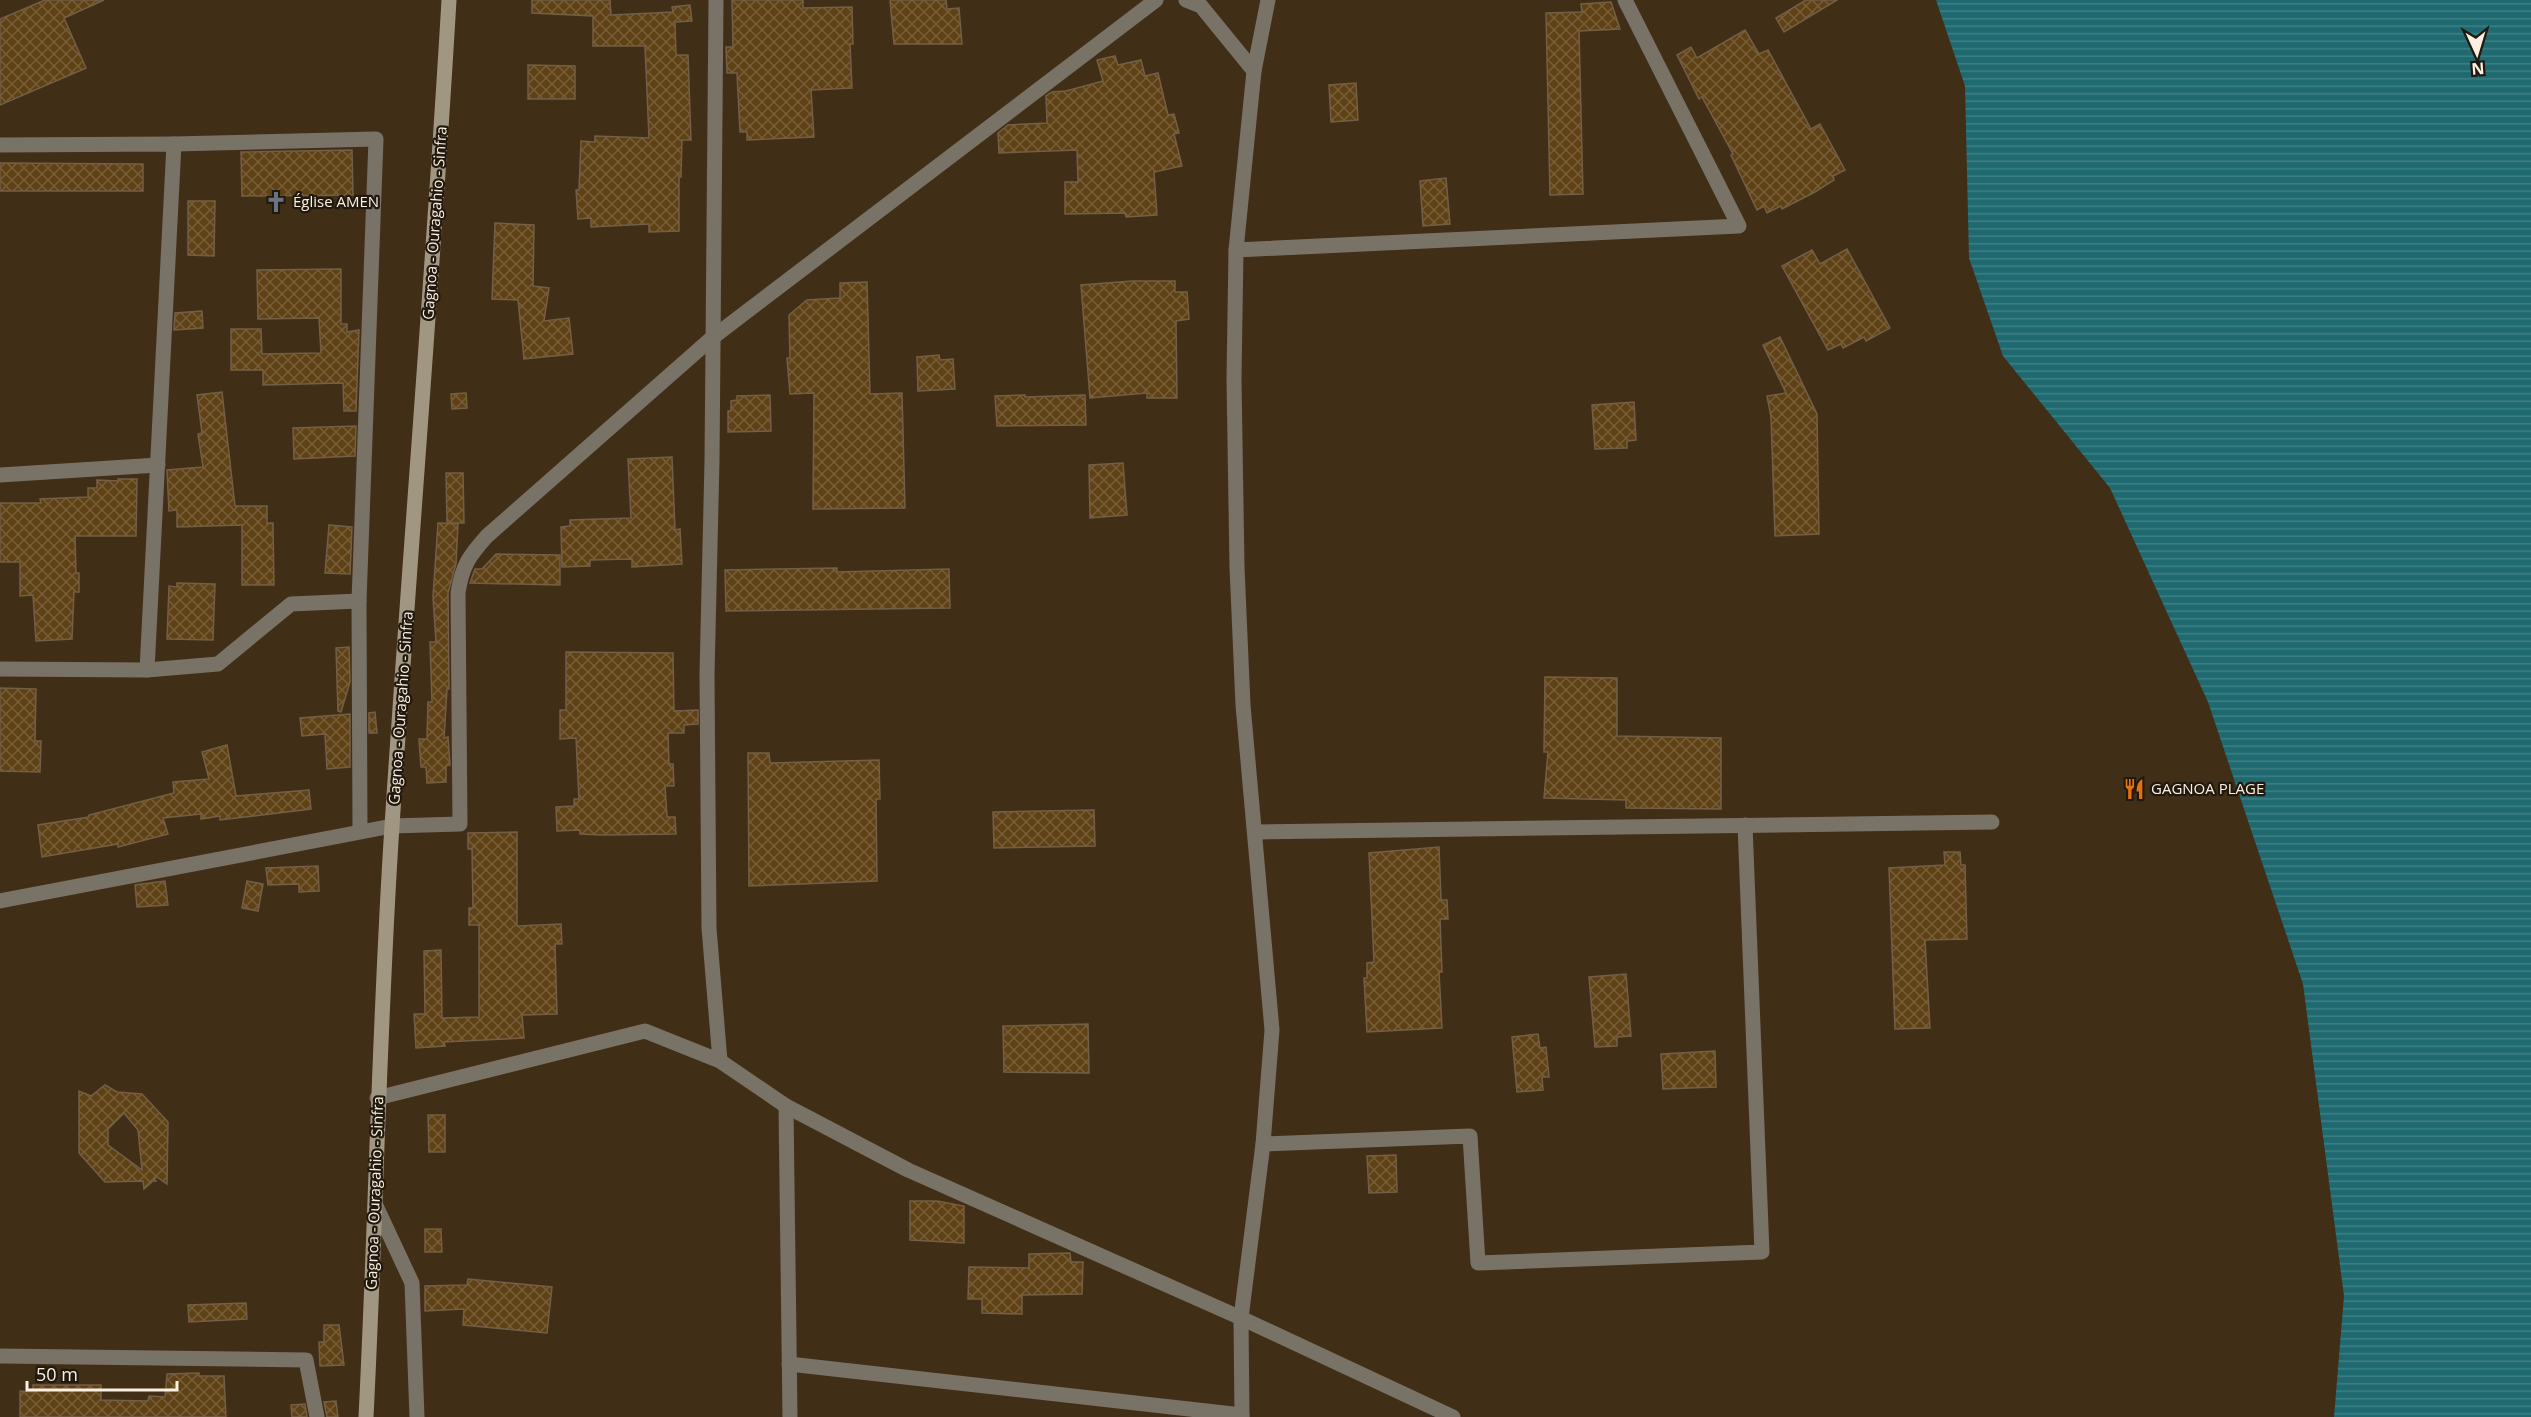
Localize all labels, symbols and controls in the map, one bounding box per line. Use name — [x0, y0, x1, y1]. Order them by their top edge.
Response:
north arrow — [2447, 24, 2507, 84]
text: N — [2471, 58, 2485, 80]
street label: Gagnoa - Ouragahio - Sinfra — [417, 126, 451, 320]
church icon: Église AMEN — [264, 190, 288, 214]
place label: Église AMEN — [293, 191, 379, 211]
street label: Gagnoa - Ouragahio - Sinfra — [383, 611, 417, 805]
restaurant icon: GAGNOA PLAGE — [2122, 777, 2146, 801]
place label: GAGNOA PLAGE — [2151, 778, 2264, 798]
street label: Gagnoa - Ouragahio - Sinfra — [361, 1096, 387, 1290]
scale bar — [27, 1354, 177, 1392]
text: 50 m — [36, 1362, 78, 1386]

